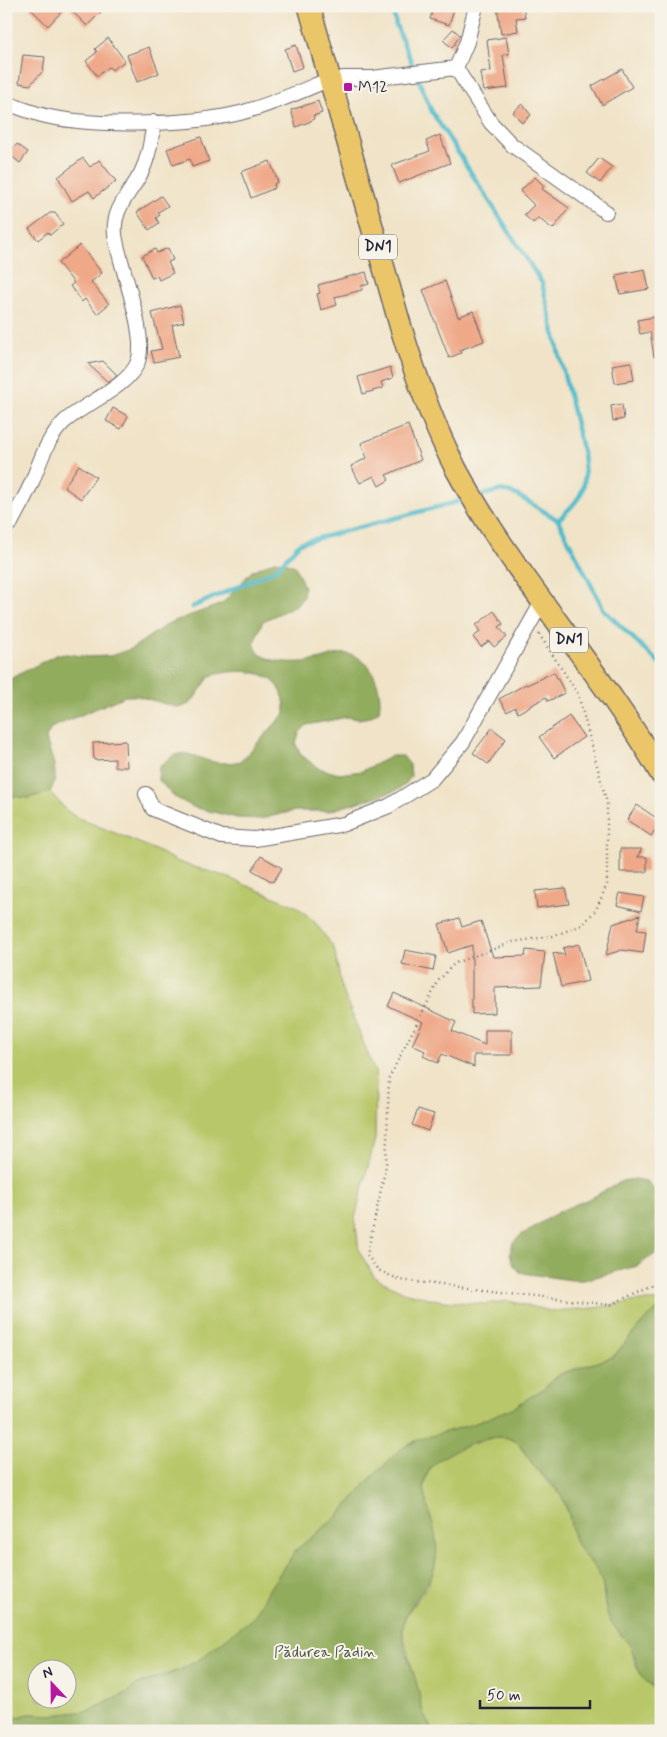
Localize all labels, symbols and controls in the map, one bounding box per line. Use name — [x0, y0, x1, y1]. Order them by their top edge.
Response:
place label: M12 — [358, 77, 388, 98]
marker: M12 — [342, 81, 354, 93]
road number: DN1 — [359, 234, 397, 260]
road number: DN1 — [550, 628, 588, 652]
park label: Pădurea Padin — [274, 1642, 377, 1663]
north arrow — [28, 1660, 78, 1710]
text: N — [40, 1663, 55, 1683]
scale bar — [480, 1677, 590, 1709]
text: 50 m — [487, 1686, 521, 1706]

